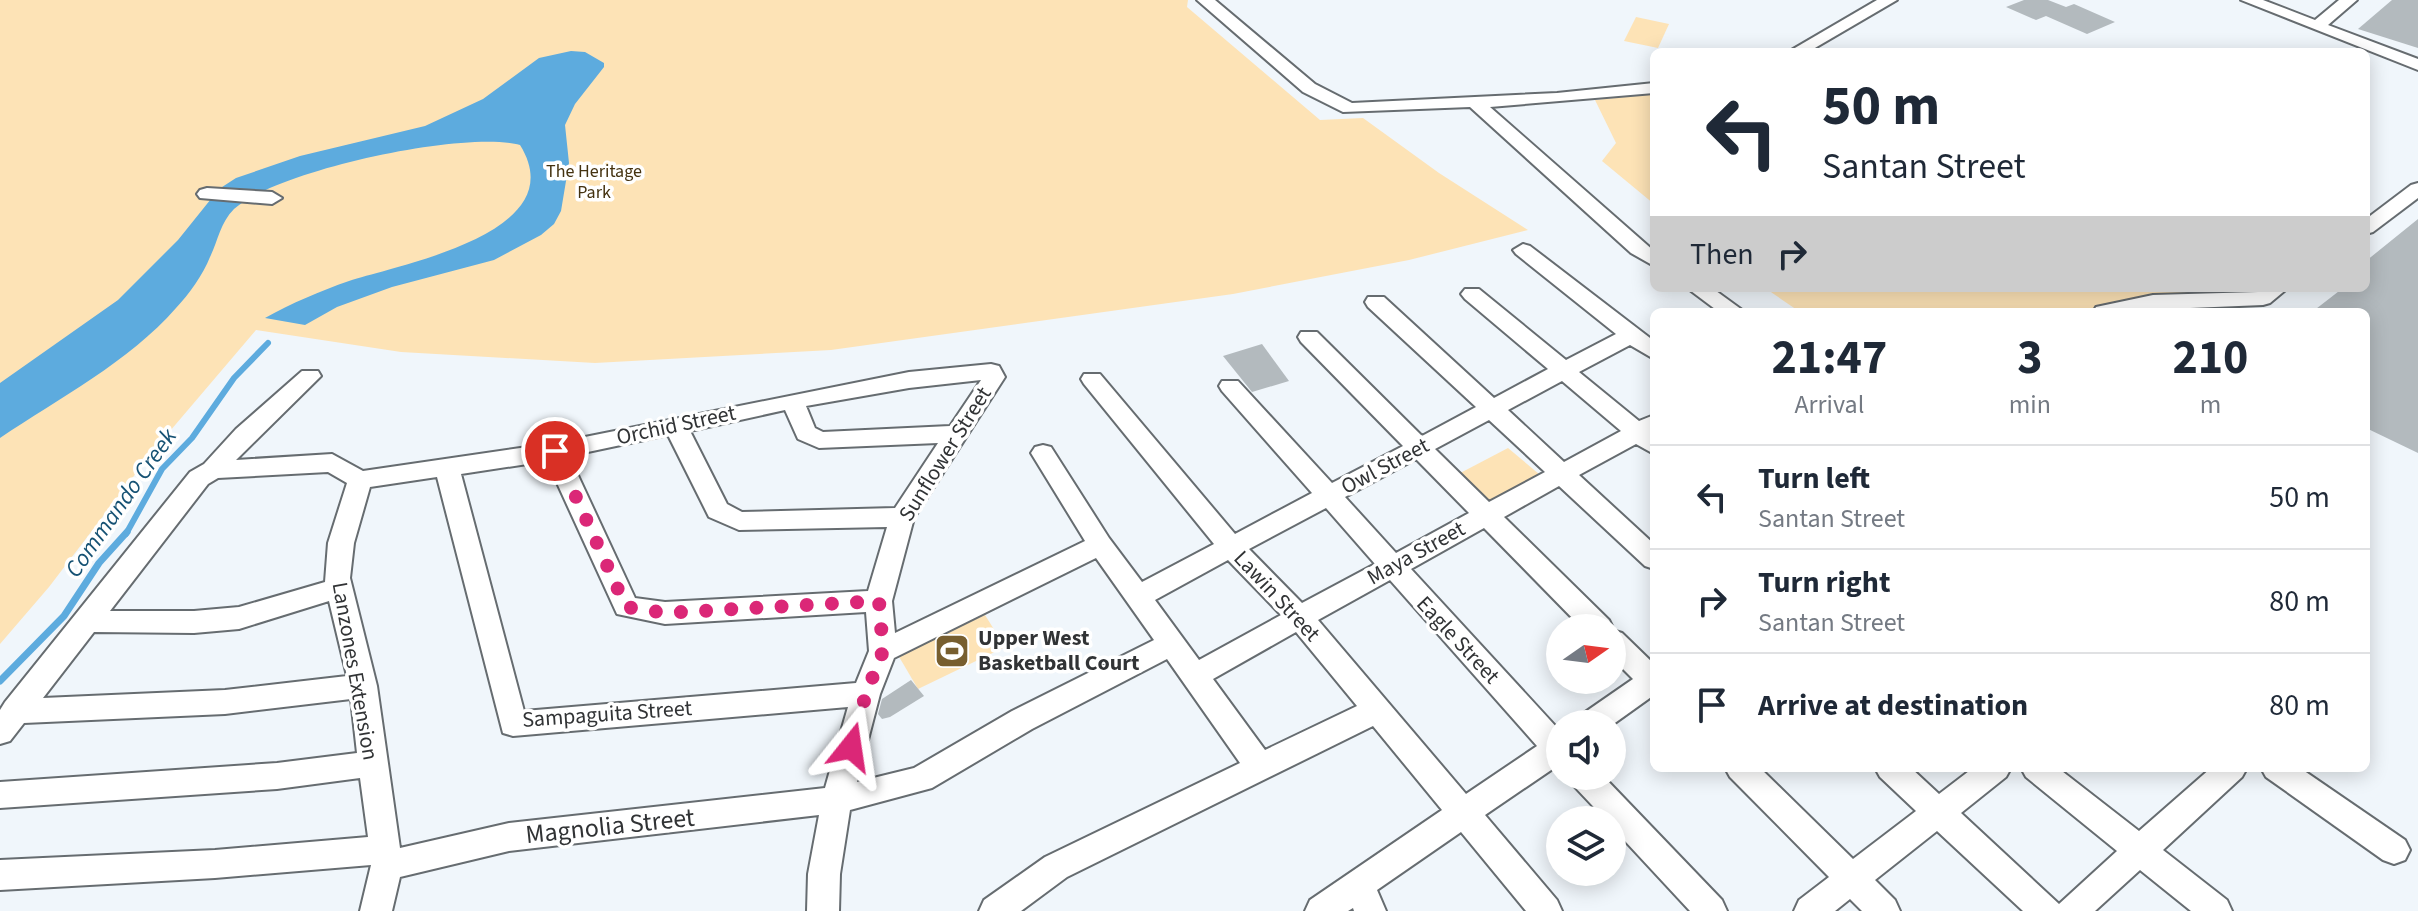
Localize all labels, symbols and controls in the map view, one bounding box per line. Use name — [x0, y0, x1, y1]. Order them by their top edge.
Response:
text: 50 m — [1822, 67, 1940, 146]
icon: left — [1690, 80, 1794, 184]
text: Santan Street — [1822, 141, 2026, 192]
park label: The Heritage Park — [546, 159, 642, 205]
icon: right — [1770, 232, 1814, 276]
text: Then — [1690, 233, 1754, 276]
text: 21:47 — [1771, 324, 1887, 392]
text: 3 — [2017, 324, 2043, 392]
text: 210 — [2172, 324, 2248, 392]
street label: Sunflower Street — [891, 380, 1000, 528]
text: Arrival — [1794, 386, 1864, 423]
text: min — [2009, 386, 2051, 423]
text: m — [2200, 386, 2221, 423]
street label: Orchid Street — [613, 397, 739, 453]
pin — [521, 417, 589, 485]
water label: Commando Creek — [56, 421, 186, 585]
icon: arrive — [533, 429, 577, 473]
street label: Owl Street — [1335, 429, 1435, 503]
text: Turn left — [1758, 457, 1870, 500]
icon: left — [1690, 475, 1734, 519]
text: 50 m — [2269, 476, 2330, 519]
text: Santan Street — [1758, 500, 1905, 537]
street label: Maya Street — [1361, 513, 1471, 593]
street label: Lawin Street — [1226, 543, 1328, 649]
text: Turn right — [1758, 561, 1890, 604]
street label: Lanzones Extension — [324, 579, 386, 763]
icon: right — [1690, 579, 1734, 623]
text: 80 m — [2269, 580, 2330, 623]
street label: Eagle Street — [1409, 589, 1508, 691]
text: Santan Street — [1758, 604, 1905, 641]
north arrow — [1546, 614, 1626, 694]
map controls — [1546, 614, 1626, 886]
place label: Upper West Basketball Court — [978, 622, 1140, 679]
sports icon: Upper West Basketball Court — [933, 632, 971, 670]
icon: arrive — [1690, 683, 1734, 727]
text: Arrive at destination — [1758, 684, 2028, 727]
text: 80 m — [2269, 684, 2330, 727]
street label: Sampaguita Street — [521, 692, 694, 736]
position arrow — [809, 705, 893, 789]
button: sound — [1546, 710, 1626, 790]
street label: Magnolia Street — [524, 799, 697, 853]
button: layers — [1546, 806, 1626, 886]

